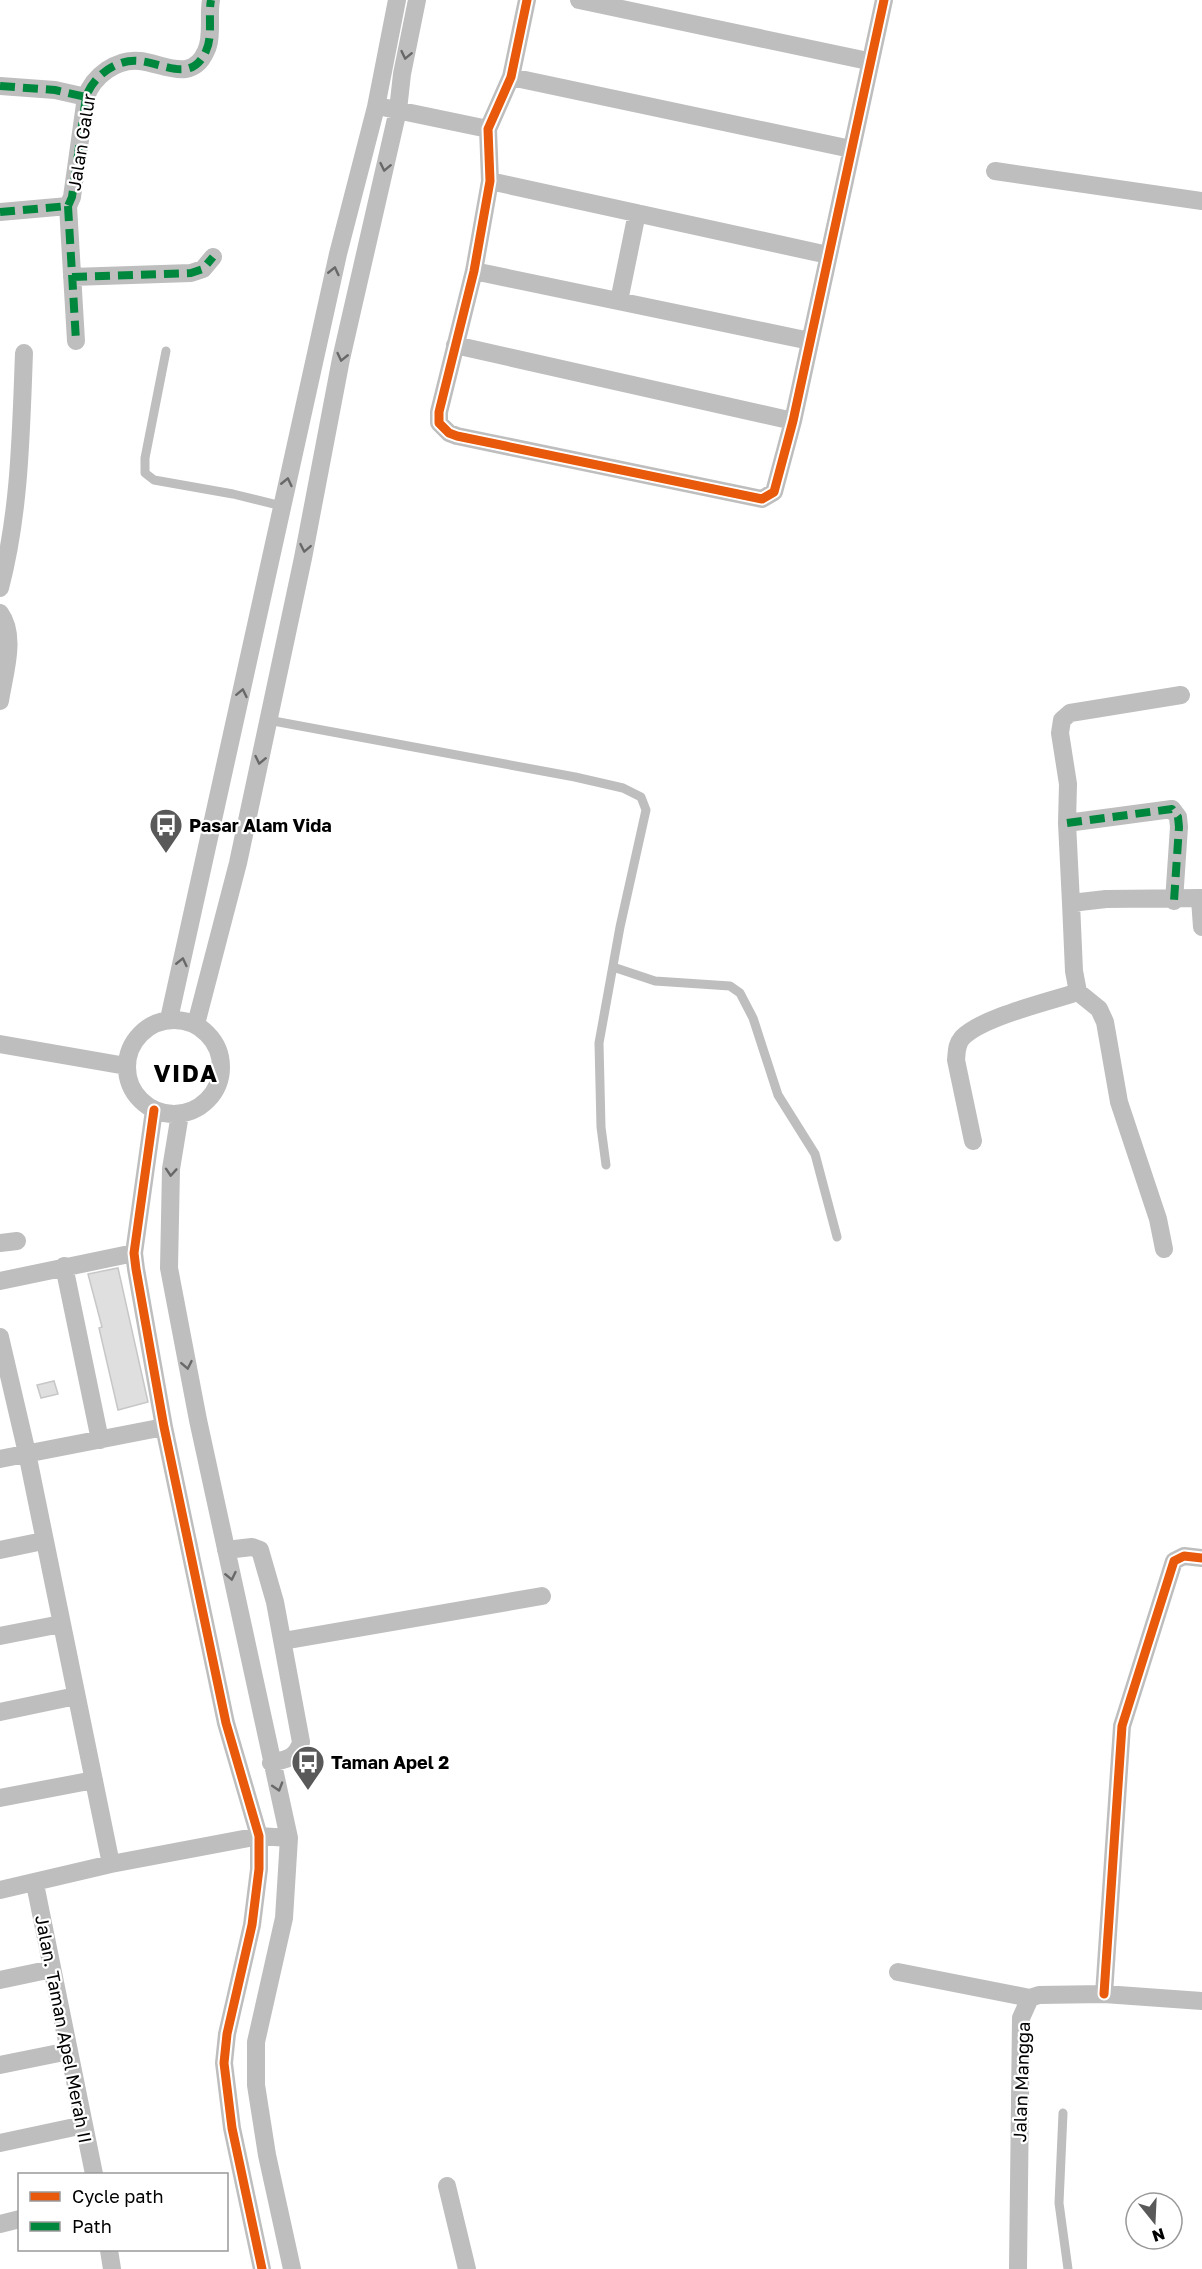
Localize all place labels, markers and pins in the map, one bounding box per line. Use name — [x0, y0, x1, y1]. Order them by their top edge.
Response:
bus stop icon: Pasar Alam Vida — [148, 807, 184, 854]
place label: Pasar Alam Vida — [189, 814, 332, 836]
bus stop icon: Taman Apel 2 — [290, 1744, 326, 1791]
place label: Taman Apel 2 — [331, 1751, 449, 1773]

